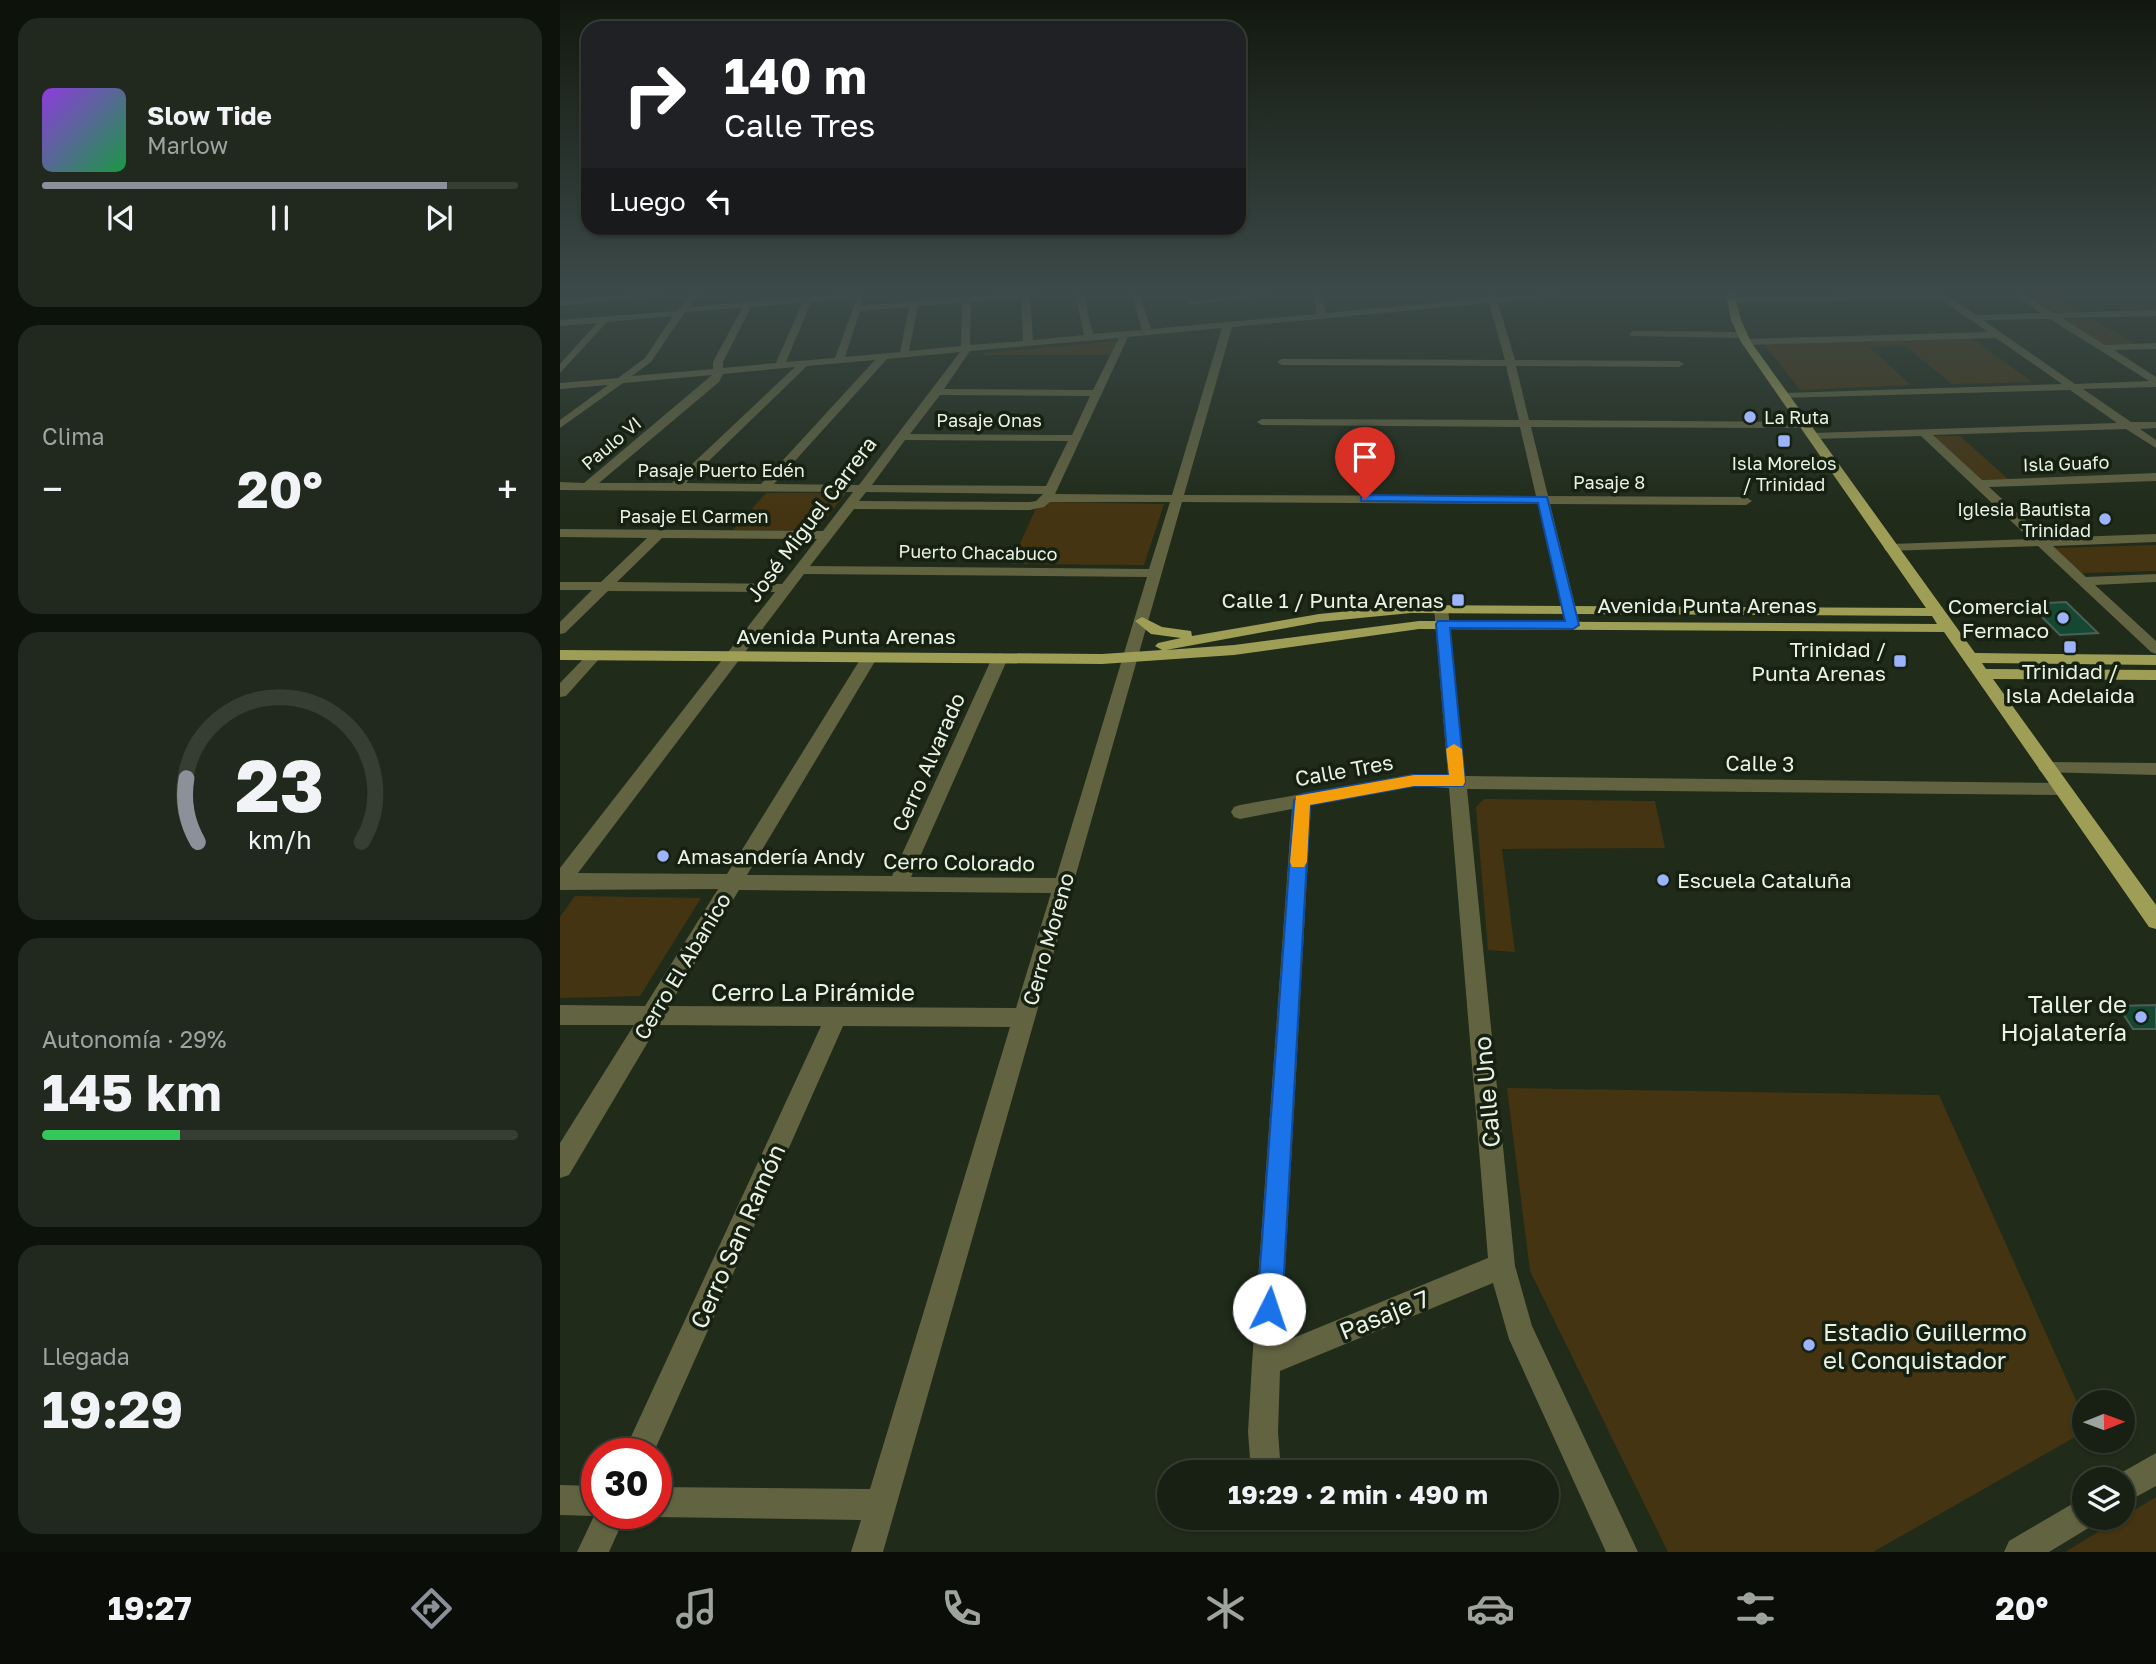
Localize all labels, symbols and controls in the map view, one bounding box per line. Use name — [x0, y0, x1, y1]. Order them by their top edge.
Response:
text: 140 m — [724, 46, 867, 105]
icon: right — [609, 49, 700, 140]
text: Slow Tide — [147, 100, 272, 131]
text: Calle Tres — [724, 106, 875, 144]
text: Marlow — [147, 131, 228, 159]
icon: left — [700, 182, 738, 220]
text: Luego — [609, 186, 686, 217]
icon: previous — [102, 199, 140, 237]
icon: pause — [261, 199, 299, 237]
icon: next — [420, 199, 458, 237]
place label: La Ruta — [1764, 406, 1829, 428]
street label: Pasaje Onas — [936, 409, 1042, 431]
marker: La Ruta — [1742, 409, 1758, 425]
street label: Paulo VI — [577, 412, 645, 474]
text: Clima — [42, 422, 105, 450]
pin — [1335, 427, 1395, 499]
street label: José Miguel Carrera — [740, 431, 882, 607]
marker: Isla Morelos / Trinidad — [1776, 433, 1792, 449]
icon: arrive — [1346, 438, 1384, 476]
street label: Isla Guafo — [2022, 450, 2110, 476]
place label: Isla Morelos / Trinidad — [1731, 452, 1837, 495]
text: 20° — [237, 457, 323, 519]
street label: Pasaje Puerto Edén — [637, 459, 805, 481]
text: − — [42, 466, 63, 511]
text: + — [497, 466, 518, 511]
street label: Pasaje 8 — [1573, 471, 1645, 493]
place label: Iglesia Bautista Trinidad — [1957, 498, 2091, 541]
street label: Pasaje El Carmen — [619, 505, 769, 527]
marker: Iglesia Bautista Trinidad — [2097, 511, 2113, 527]
street label: Puerto Chacabuco — [898, 540, 1058, 564]
place label: Calle 1 / Punta Arenas — [1222, 587, 1444, 613]
marker: Calle 1 / Punta Arenas — [1450, 592, 1466, 608]
street label: Avenida Punta Arenas — [1597, 592, 1817, 618]
place label: Comercial Fermaco — [1948, 593, 2049, 643]
marker: Comercial Fermaco — [2055, 610, 2071, 626]
street label: Avenida Punta Arenas — [736, 623, 956, 649]
place label: Trinidad / Punta Arenas — [1751, 636, 1886, 686]
marker: Trinidad / Isla Adelaida — [2062, 639, 2078, 655]
marker: Trinidad / Punta Arenas — [1892, 653, 1908, 669]
place label: Trinidad / Isla Adelaida — [2005, 658, 2135, 708]
street label: Cerro Alvarado — [886, 689, 970, 835]
text: 23 — [236, 741, 324, 828]
street label: Calle Tres — [1293, 749, 1395, 791]
street label: Calle 3 — [1725, 749, 1795, 777]
text: km/h — [248, 824, 312, 855]
place label: Amasandería Andy — [677, 843, 865, 869]
marker: Amasandería Andy — [655, 848, 671, 864]
street label: Cerro Colorado — [883, 848, 1035, 876]
place label: Escuela Cataluña — [1677, 867, 1852, 893]
street label: Cerro Moreno — [1017, 870, 1079, 1008]
marker: Escuela Cataluña — [1655, 872, 1671, 888]
street label: Cerro El Abanico — [628, 888, 736, 1044]
street label: Cerro La Pirámide — [711, 977, 915, 1006]
place label: Taller de Hojalatería — [2000, 989, 2127, 1046]
marker: Taller de Hojalatería — [2133, 1009, 2149, 1025]
text: Autonomía · 29% — [42, 1025, 226, 1053]
street label: Calle Uno — [1467, 1035, 1505, 1149]
text: 145 km — [42, 1060, 222, 1122]
street label: Cerro San Ramón — [683, 1139, 791, 1333]
position arrow — [1232, 1272, 1306, 1346]
street label: Pasaje 7 — [1335, 1283, 1433, 1345]
place label: Estadio Guillermo el Conquistador — [1823, 1317, 2027, 1374]
marker: Estadio Guillermo el Conquistador — [1801, 1337, 1817, 1353]
text: Llegada — [42, 1342, 130, 1370]
text: 19:29 — [42, 1377, 183, 1439]
north arrow — [2072, 1390, 2135, 1452]
map controls — [2072, 1390, 2135, 1530]
speed limit sign: 30 — [581, 1438, 672, 1529]
button: layers — [2072, 1467, 2135, 1530]
text: 19:29 · 2 min · 490 m — [1228, 1479, 1488, 1510]
icon: directions — [407, 1584, 456, 1633]
icon: music — [672, 1584, 721, 1633]
icon: phone — [937, 1584, 986, 1633]
icon: climate — [1201, 1584, 1250, 1633]
icon: car — [1466, 1584, 1515, 1633]
icon: filters — [1731, 1584, 1780, 1633]
text: 19:27 — [108, 1589, 192, 1627]
text: 20° — [1995, 1589, 2048, 1627]

